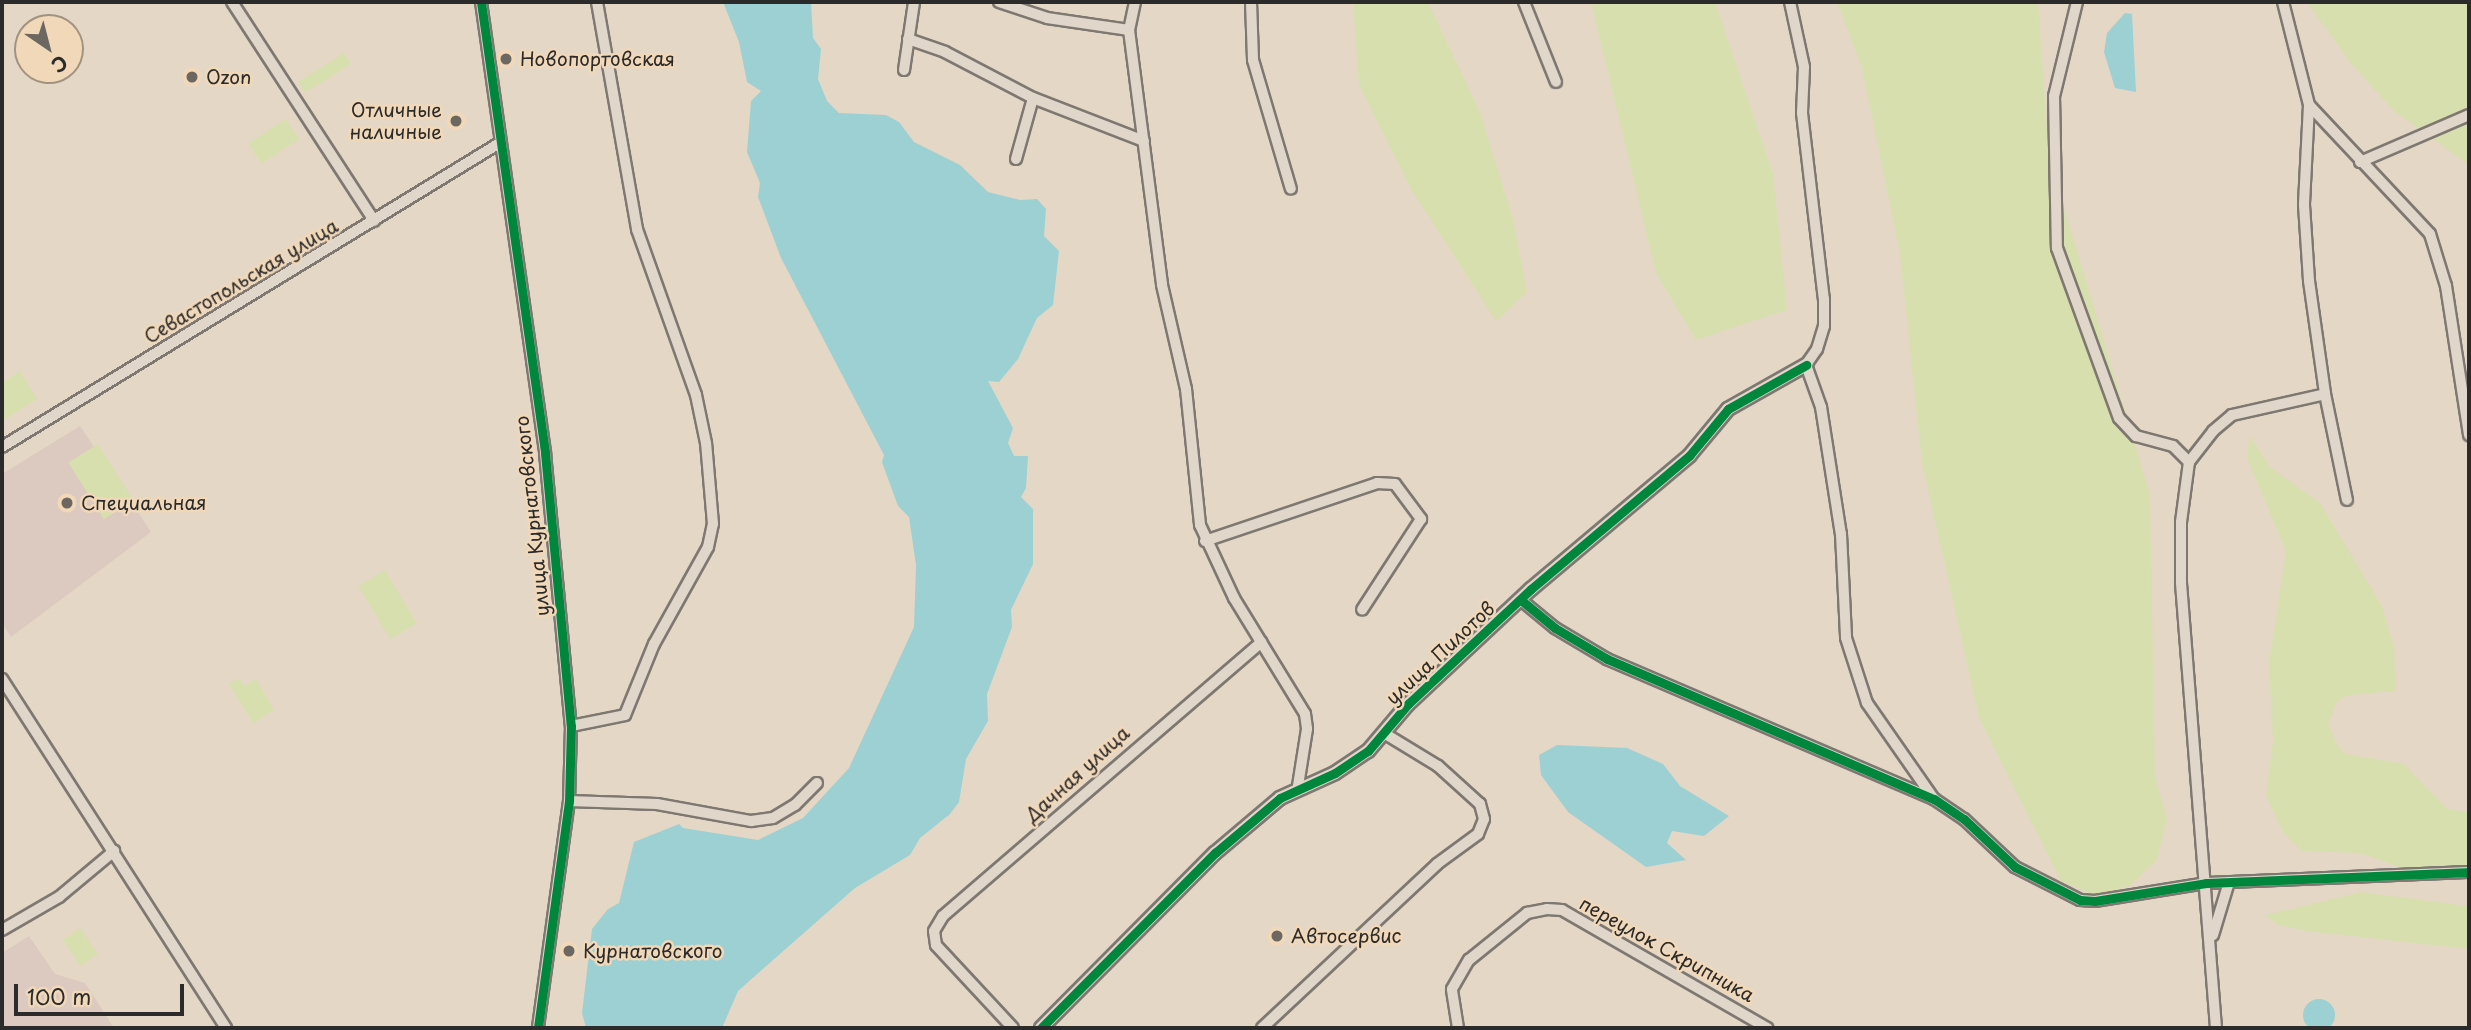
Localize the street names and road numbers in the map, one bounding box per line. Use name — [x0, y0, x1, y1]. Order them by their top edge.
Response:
street label: Севастопольская улица — [139, 214, 343, 348]
street label: улица Курнатовского — [510, 414, 554, 618]
street label: улица Пилотов — [1381, 597, 1499, 709]
street label: Дачная улица — [1020, 721, 1134, 827]
street label: переулок Скрипника — [1575, 891, 1759, 1007]

